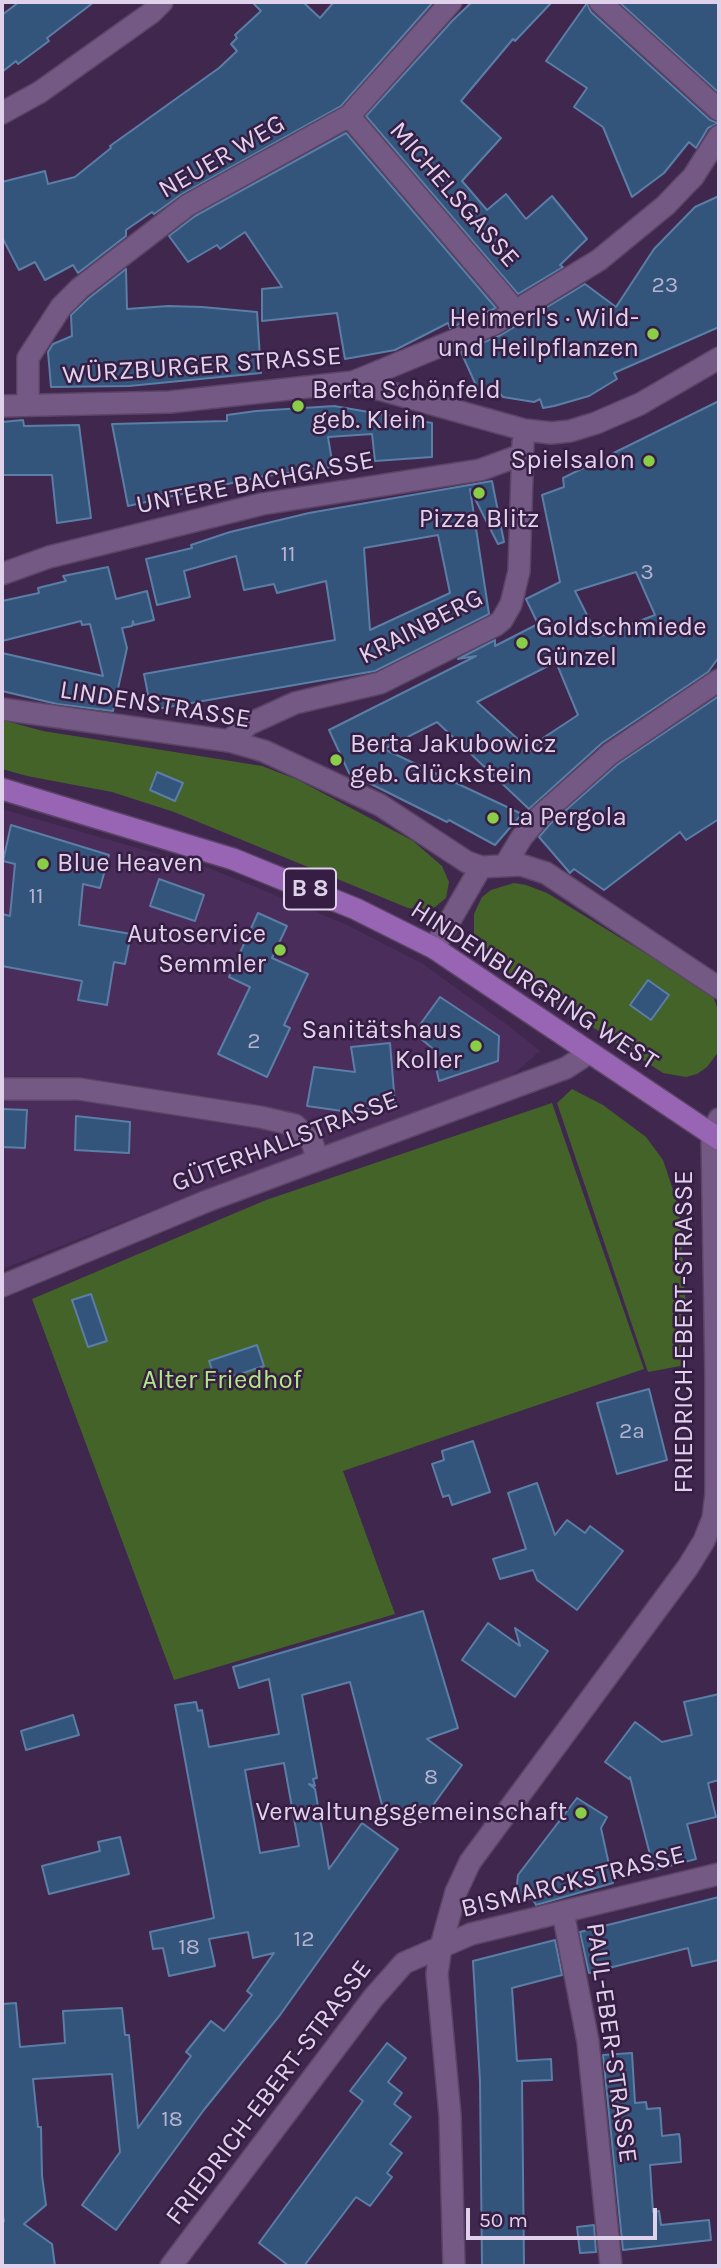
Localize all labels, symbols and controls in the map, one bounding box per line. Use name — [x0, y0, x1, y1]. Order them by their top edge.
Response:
street label: NEUER WEG — [153, 108, 291, 206]
street label: MICHELSGASSE — [382, 116, 526, 274]
house number: 23 — [652, 271, 678, 299]
place label: Heimerl's · Wild- und Heilpflanzen — [437, 303, 639, 364]
marker: Heimerl's · Wild- und Heilpflanzen — [645, 326, 661, 342]
street label: WÜRZBURGER STRASSE — [61, 341, 343, 391]
place label: Berta Schönfeld geb. Klein — [312, 375, 501, 436]
marker: Berta Schönfeld geb. Klein — [290, 398, 306, 414]
street label: UNTERE BACHGASSE — [134, 445, 376, 521]
place label: Spielsalon — [511, 445, 635, 477]
marker: Spielsalon — [641, 453, 657, 469]
marker: Pizza Blitz — [471, 485, 487, 501]
place label: Pizza Blitz — [419, 504, 539, 536]
house number: 11 — [280, 540, 296, 568]
house number: 3 — [640, 558, 654, 586]
street label: KRAINBERG — [354, 582, 488, 672]
place label: Goldschmiede Günzel — [536, 612, 707, 674]
marker: Goldschmiede Günzel — [514, 635, 530, 651]
street label: LINDENSTRASSE — [58, 675, 252, 735]
place label: Berta Jakubowicz geb. Glückstein — [350, 729, 556, 790]
marker: Berta Jakubowicz geb. Glückstein — [328, 752, 344, 768]
place label: La Pergola — [507, 802, 627, 834]
marker: La Pergola — [485, 810, 501, 826]
place label: Blue Heaven — [57, 848, 203, 880]
marker: Blue Heaven — [35, 856, 51, 872]
road number: B 8 — [284, 868, 336, 909]
house number: 11 — [28, 882, 44, 910]
street label: HINDENBURGRING WEST — [405, 894, 663, 1078]
place label: Autoservice Semmler — [127, 919, 266, 981]
marker: Autoservice Semmler — [272, 942, 288, 958]
place label: Sanitätshaus Koller — [302, 1015, 462, 1076]
house number: 2 — [247, 1027, 261, 1055]
marker: Sanitätshaus Koller — [468, 1038, 484, 1054]
street label: GÜTERHALLSTRASSE — [168, 1085, 402, 1199]
street label: FRIEDRICH-EBERT-STRASSE — [669, 1170, 701, 1494]
park label: Alter Friedhof — [142, 1365, 302, 1397]
house number: 2a — [619, 1417, 645, 1445]
house number: 8 — [424, 1763, 438, 1791]
place label: Verwaltungsgemeinschaft — [256, 1797, 567, 1829]
marker: Verwaltungsgemeinschaft — [573, 1805, 589, 1821]
street label: BISMARCKSTRASSE — [458, 1839, 688, 1925]
street label: PAUL-EBER-STRASSE — [579, 1921, 643, 2165]
house number: 12 — [294, 1925, 314, 1953]
house number: 18 — [178, 1933, 200, 1961]
street label: FRIEDRICH-EBERT-STRASSE — [159, 1955, 379, 2231]
house number: 18 — [161, 2105, 183, 2133]
scale bar — [469, 2194, 660, 2238]
text: 50 m — [479, 2208, 528, 2232]

